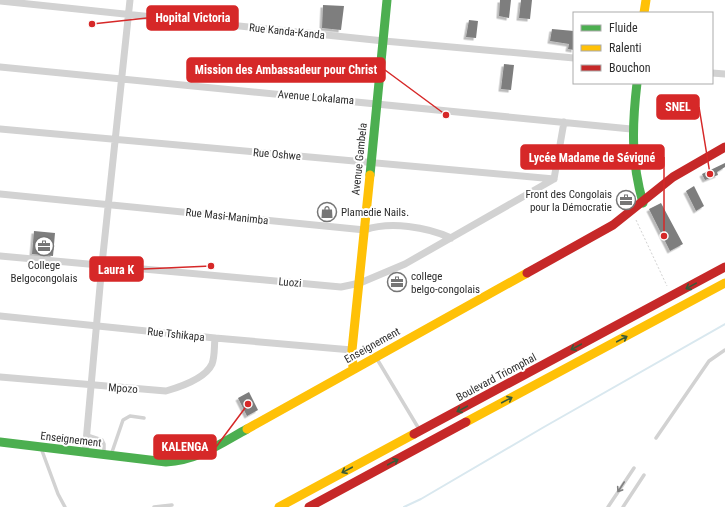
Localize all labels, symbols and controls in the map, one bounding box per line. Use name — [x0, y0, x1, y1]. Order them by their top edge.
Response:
callout: Hopital Victoria — [147, 6, 238, 30]
text: Hopital Victoria — [155, 11, 231, 25]
legend — [573, 12, 713, 84]
street label: Rue Kanda-Kanda — [248, 21, 326, 42]
text: Fluide — [609, 21, 638, 35]
text: Ralenti — [609, 41, 642, 55]
callout: Mission des Ambassadeur pour Christ — [187, 58, 385, 82]
text: Bouchon — [609, 61, 651, 75]
text: Mission des Ambassadeur pour Christ — [195, 63, 377, 77]
street label: Avenue Lokalama — [277, 88, 355, 107]
callout: SNEL — [657, 95, 699, 119]
text: SNEL — [665, 100, 691, 114]
street label: Avenue Gambela — [349, 122, 370, 196]
callout: Lycée Madame de Sévigné — [521, 145, 664, 169]
street label: Rue Oshwe — [252, 146, 301, 163]
text: Lycée Madame de Sévigné — [529, 151, 656, 165]
place label: Front des Congolais pour la Démocratie — [525, 188, 612, 214]
office icon: Front des Congolais pour la Démocratie — [615, 189, 637, 211]
shop icon: Plamedie Nails. — [316, 201, 338, 223]
street label: Rue Masi-Manimba — [185, 206, 269, 227]
place label: Plamedie Nails. — [341, 206, 409, 219]
office icon: College Belgocongolais — [33, 235, 55, 257]
callout: Laura K — [90, 257, 143, 281]
place label: College Belgocongolais — [11, 259, 77, 285]
text: Laura K — [98, 263, 134, 277]
place label: college belgo-congolais — [411, 270, 480, 296]
office icon: college belgo-congolais — [386, 271, 408, 293]
street label: Luozi — [278, 275, 302, 290]
one-way arrow — [685, 282, 697, 290]
street label: Rue Tshikapa — [147, 325, 205, 344]
street label: Enseignement — [342, 325, 402, 366]
one-way arrow — [616, 335, 628, 342]
one-way arrow — [570, 344, 582, 352]
street label: Boulevard Triomphal — [454, 351, 539, 404]
street label: Mpozo — [108, 381, 139, 396]
one-way arrow — [501, 396, 513, 404]
one-way arrow — [456, 406, 468, 413]
street label: Enseignement — [40, 429, 102, 450]
callout: KALENGA — [154, 435, 216, 459]
text: KALENGA — [162, 440, 209, 454]
one-way arrow — [387, 458, 399, 465]
one-way arrow — [341, 467, 353, 475]
one-way arrow — [617, 481, 625, 492]

